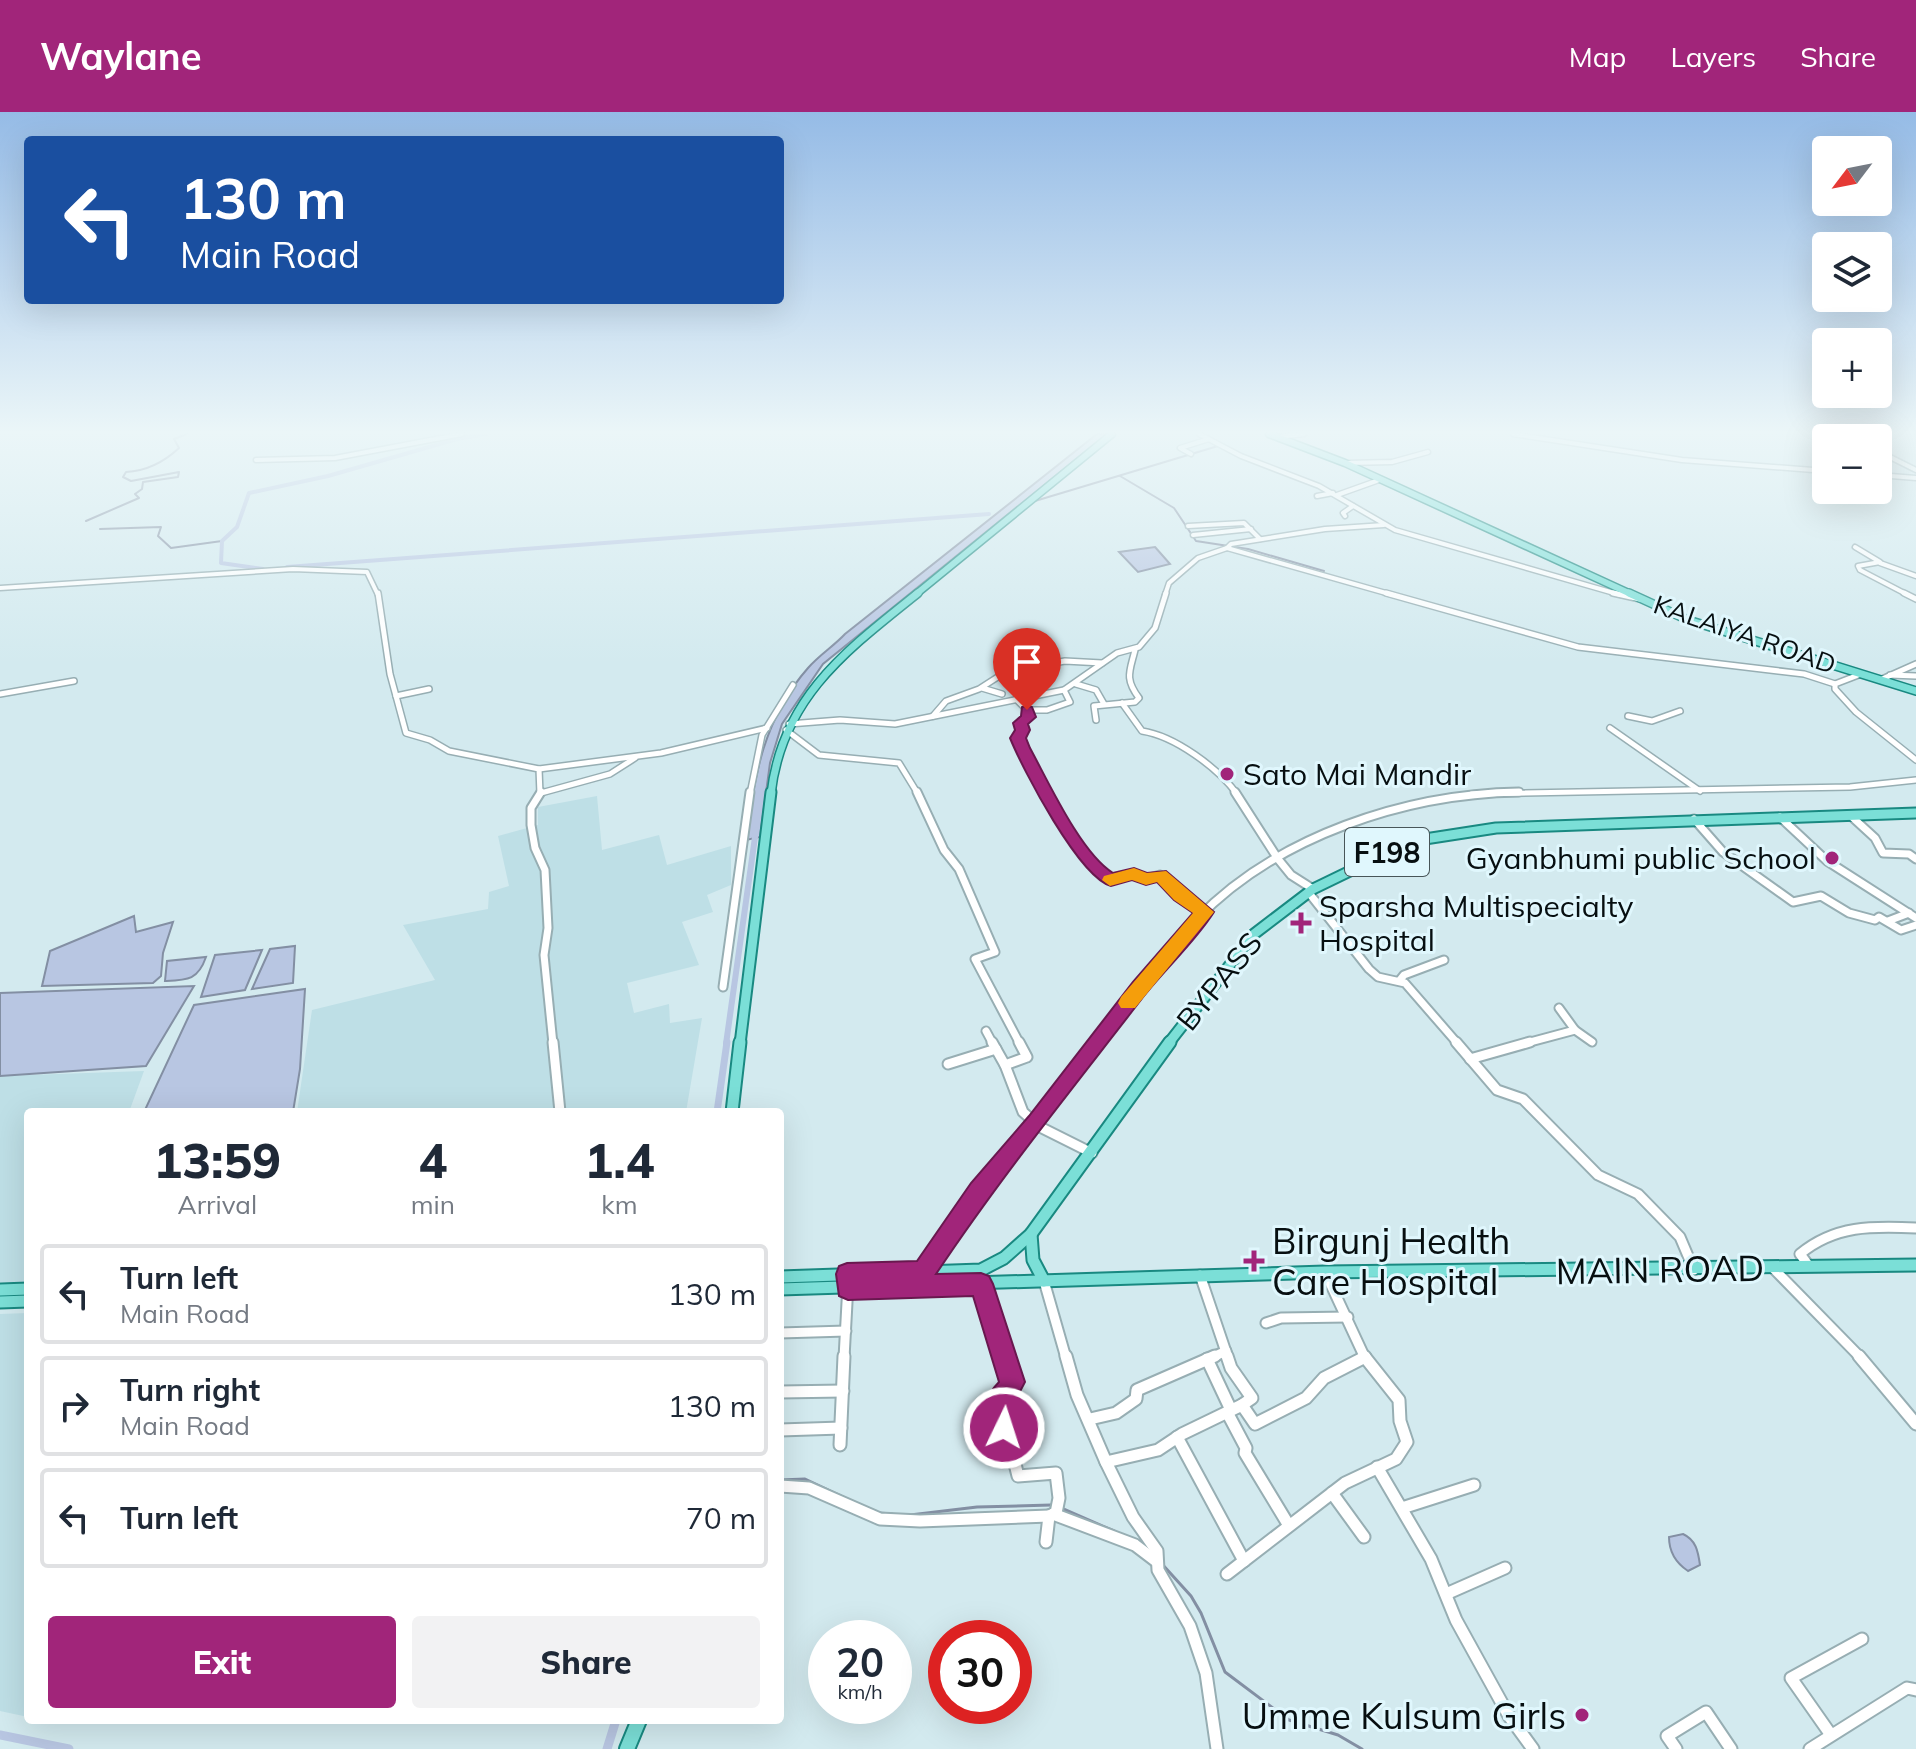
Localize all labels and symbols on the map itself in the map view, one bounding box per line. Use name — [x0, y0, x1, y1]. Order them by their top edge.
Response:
north arrow — [1812, 136, 1892, 216]
street label: KALAIYA ROAD — [1650, 587, 1840, 681]
pin — [993, 628, 1061, 710]
place label: Sato Mai Mandir — [1243, 755, 1471, 793]
marker: Sato Mai Mandir — [1218, 765, 1236, 783]
road number: F198 — [1345, 828, 1429, 876]
place label: Gyanbhumi public School — [1466, 839, 1816, 877]
marker: Gyanbhumi public School — [1823, 849, 1841, 867]
place label: Sparsha Multispecialty Hospital — [1319, 887, 1634, 959]
marker: Sparsha Multispecialty Hospital — [1290, 912, 1312, 934]
street label: BYPASS — [1168, 924, 1270, 1038]
place label: Birgunj Health Care Hospital — [1272, 1218, 1510, 1304]
street label: MAIN ROAD — [1555, 1245, 1765, 1293]
marker: Birgunj Health Care Hospital — [1243, 1250, 1265, 1272]
position arrow — [962, 1386, 1046, 1470]
speed limit sign: 30 — [928, 1620, 1032, 1724]
place label: Umme Kulsum Girls — [1242, 1693, 1566, 1738]
marker: Umme Kulsum Girls — [1573, 1706, 1591, 1724]

